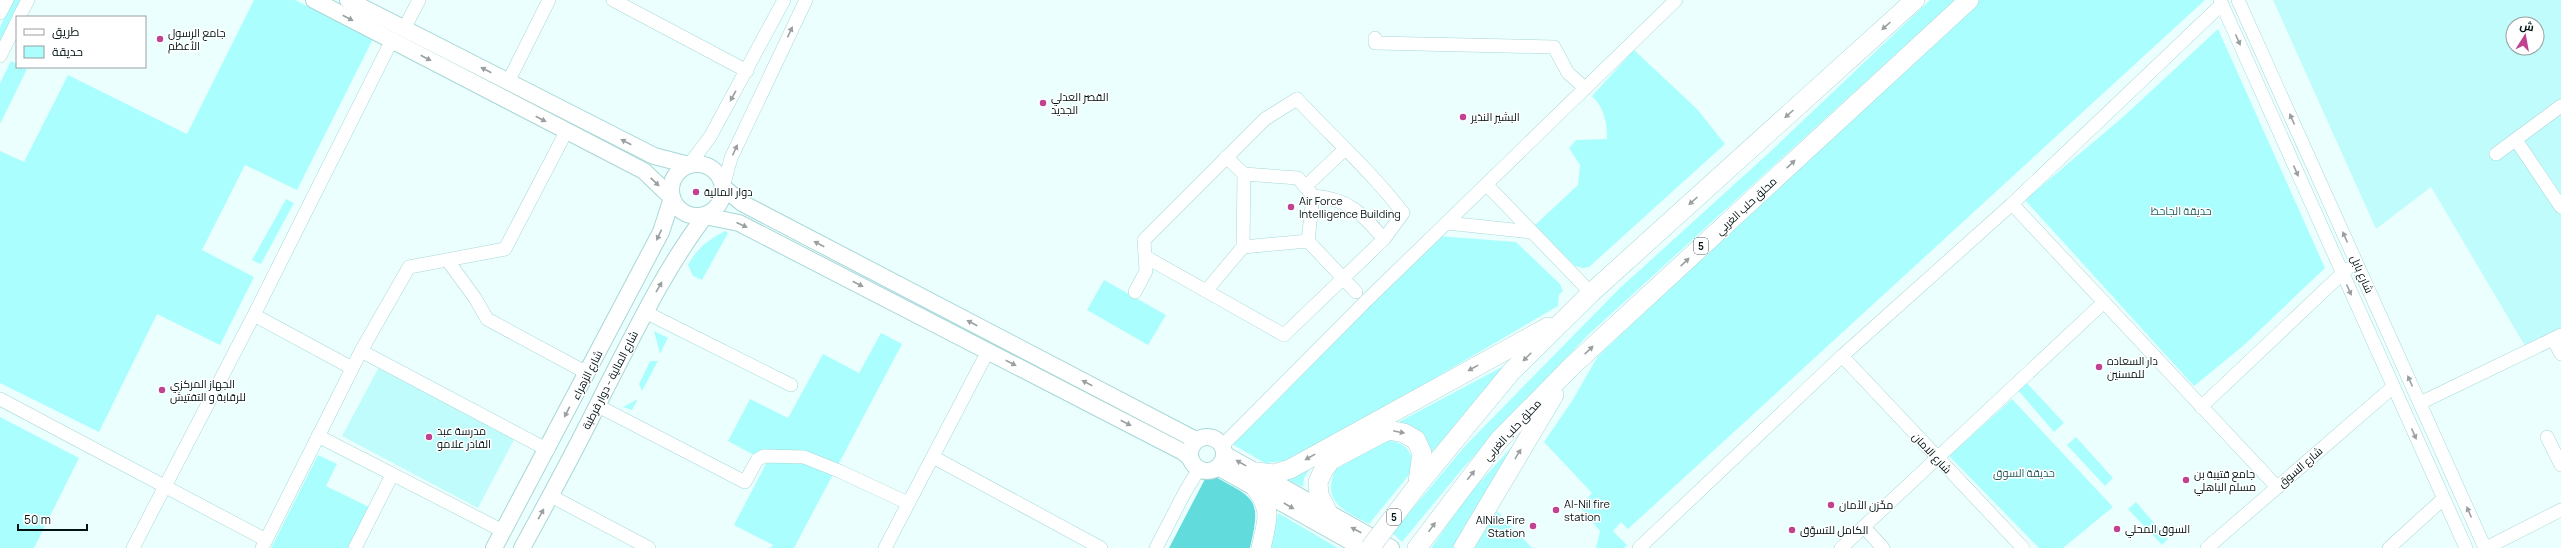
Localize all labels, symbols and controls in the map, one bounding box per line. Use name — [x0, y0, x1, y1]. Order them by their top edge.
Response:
one-way arrow — [343, 15, 354, 21]
legend — [16, 16, 146, 68]
north arrow — [2505, 16, 2545, 56]
text: ش — [2519, 17, 2535, 34]
one-way arrow — [1881, 21, 1891, 31]
text: طريق — [52, 23, 80, 40]
place label: جامع الرسول الأعظم — [168, 25, 226, 54]
one-way arrow — [787, 26, 793, 38]
marker: جامع الرسول الأعظم — [155, 34, 165, 44]
one-way arrow — [2235, 34, 2241, 46]
text: حديقة — [52, 43, 83, 60]
one-way arrow — [421, 55, 432, 62]
one-way arrow — [480, 67, 491, 73]
place label: القصر العدلي الجديد — [1051, 89, 1109, 117]
one-way arrow — [730, 90, 736, 102]
marker: القصر العدلي الجديد — [1038, 98, 1048, 108]
place label: البشير النذير — [1470, 109, 1520, 124]
one-way arrow — [1784, 109, 1795, 118]
marker: البشير النذير — [1458, 112, 1468, 122]
one-way arrow — [2289, 113, 2295, 124]
one-way arrow — [536, 116, 547, 122]
one-way arrow — [621, 139, 632, 145]
one-way arrow — [732, 144, 738, 155]
one-way arrow — [1785, 160, 1796, 169]
one-way arrow — [2293, 166, 2299, 177]
street label: محلق حلب الغربي — [1712, 173, 1781, 239]
one-way arrow — [650, 177, 660, 186]
place label: دوار المالية — [704, 184, 753, 199]
marker: دوار المالية — [691, 187, 701, 197]
place label: Air Force Intelligence Building — [1299, 193, 1401, 221]
one-way arrow — [1688, 196, 1698, 206]
marker: Air Force Intelligence Building — [1286, 202, 1296, 212]
park label: حديقة الجاحظ — [2150, 203, 2212, 218]
one-way arrow — [737, 222, 748, 228]
one-way arrow — [656, 229, 662, 241]
one-way arrow — [2342, 232, 2348, 243]
road number: 5 — [1694, 238, 1708, 254]
one-way arrow — [813, 240, 825, 247]
street label: شارع بابل — [2346, 252, 2378, 296]
one-way arrow — [1680, 258, 1689, 267]
one-way arrow — [656, 281, 663, 293]
one-way arrow — [852, 281, 864, 287]
one-way arrow — [2346, 284, 2352, 296]
one-way arrow — [966, 320, 977, 326]
street label: شارع المالية - دوار قرطبة — [578, 328, 642, 432]
one-way arrow — [1584, 345, 1594, 355]
street label: شارع الزهراء — [568, 347, 606, 403]
one-way arrow — [1522, 352, 1532, 362]
place label: دار السعاده للمسنين — [2107, 353, 2158, 381]
one-way arrow — [1005, 360, 1017, 366]
marker: دار السعاده للمسنين — [2094, 362, 2104, 372]
one-way arrow — [1467, 365, 1479, 371]
place label: الجهاز المركزي للرقابة و التفتيش — [170, 376, 246, 404]
one-way arrow — [2407, 376, 2413, 387]
one-way arrow — [1081, 380, 1093, 386]
marker: الجهاز المركزي للرقابة و التفتيش — [157, 385, 167, 395]
street label: محلق حلب الغربي — [1479, 396, 1545, 465]
one-way arrow — [564, 407, 570, 418]
one-way arrow — [1121, 419, 1132, 426]
place label: مدرسة عبد القادر علامو — [437, 423, 491, 451]
one-way arrow — [2411, 428, 2417, 440]
street label: شارع الامان — [1909, 429, 1955, 477]
one-way arrow — [1393, 430, 1405, 436]
marker: مدرسة عبد القادر علامو — [424, 432, 434, 442]
street label: شارع السوق — [2274, 443, 2326, 491]
one-way arrow — [1514, 449, 1522, 459]
one-way arrow — [1304, 454, 1316, 461]
one-way arrow — [1235, 460, 1247, 466]
park label: حديقة السوق — [1993, 465, 2055, 480]
place label: جامع قتيبة بن مسلم الباهلي — [2194, 466, 2256, 496]
one-way arrow — [1467, 470, 1476, 481]
marker: جامع قتيبة بن مسلم الباهلي — [2181, 475, 2191, 485]
place label: Al-Nil fire station — [1564, 496, 1611, 524]
place label: مخّزن الأمان — [1839, 497, 1893, 512]
marker: مخّزن الأمان — [1826, 500, 1836, 510]
one-way arrow — [1283, 503, 1295, 510]
marker: Al-Nil fire station — [1551, 505, 1561, 515]
scale bar — [18, 506, 87, 532]
one-way arrow — [2466, 507, 2472, 518]
one-way arrow — [537, 508, 544, 520]
road number: 5 — [1387, 509, 1401, 525]
text: 50 m — [24, 511, 51, 528]
place label: AlNile Fire Station — [1476, 512, 1526, 540]
one-way arrow — [1428, 521, 1436, 532]
marker: AlNile Fire Station — [1528, 521, 1538, 531]
place label: السوق المحلي — [2125, 521, 2190, 538]
place label: الكامل للتسوّق — [1800, 522, 1868, 537]
marker: السوق المحلي — [2112, 524, 2122, 534]
marker: الكامل للتسوّق — [1787, 525, 1797, 535]
one-way arrow — [1350, 526, 1362, 533]

